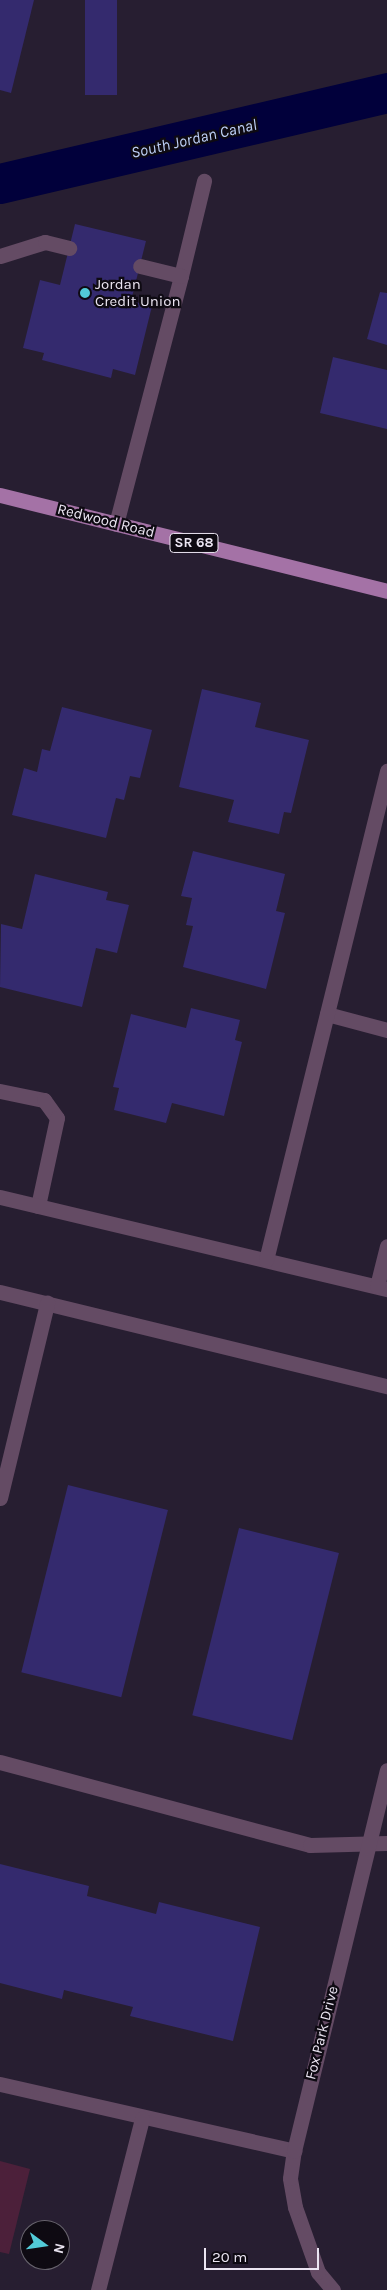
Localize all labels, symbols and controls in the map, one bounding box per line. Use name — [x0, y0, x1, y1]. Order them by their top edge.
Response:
water label: South Jordan Canal — [129, 115, 259, 163]
place label: Jordan Credit Union — [95, 275, 180, 310]
marker: Jordan Credit Union — [79, 287, 91, 299]
street label: Redwood Road — [55, 500, 157, 542]
road number: SR 68 — [169, 532, 219, 554]
street label: Fox Park Drive — [302, 1984, 342, 2082]
north arrow — [20, 2220, 70, 2270]
scale bar — [207, 2238, 322, 2270]
text: N — [50, 2242, 69, 2255]
text: 20 m — [212, 2248, 247, 2266]

